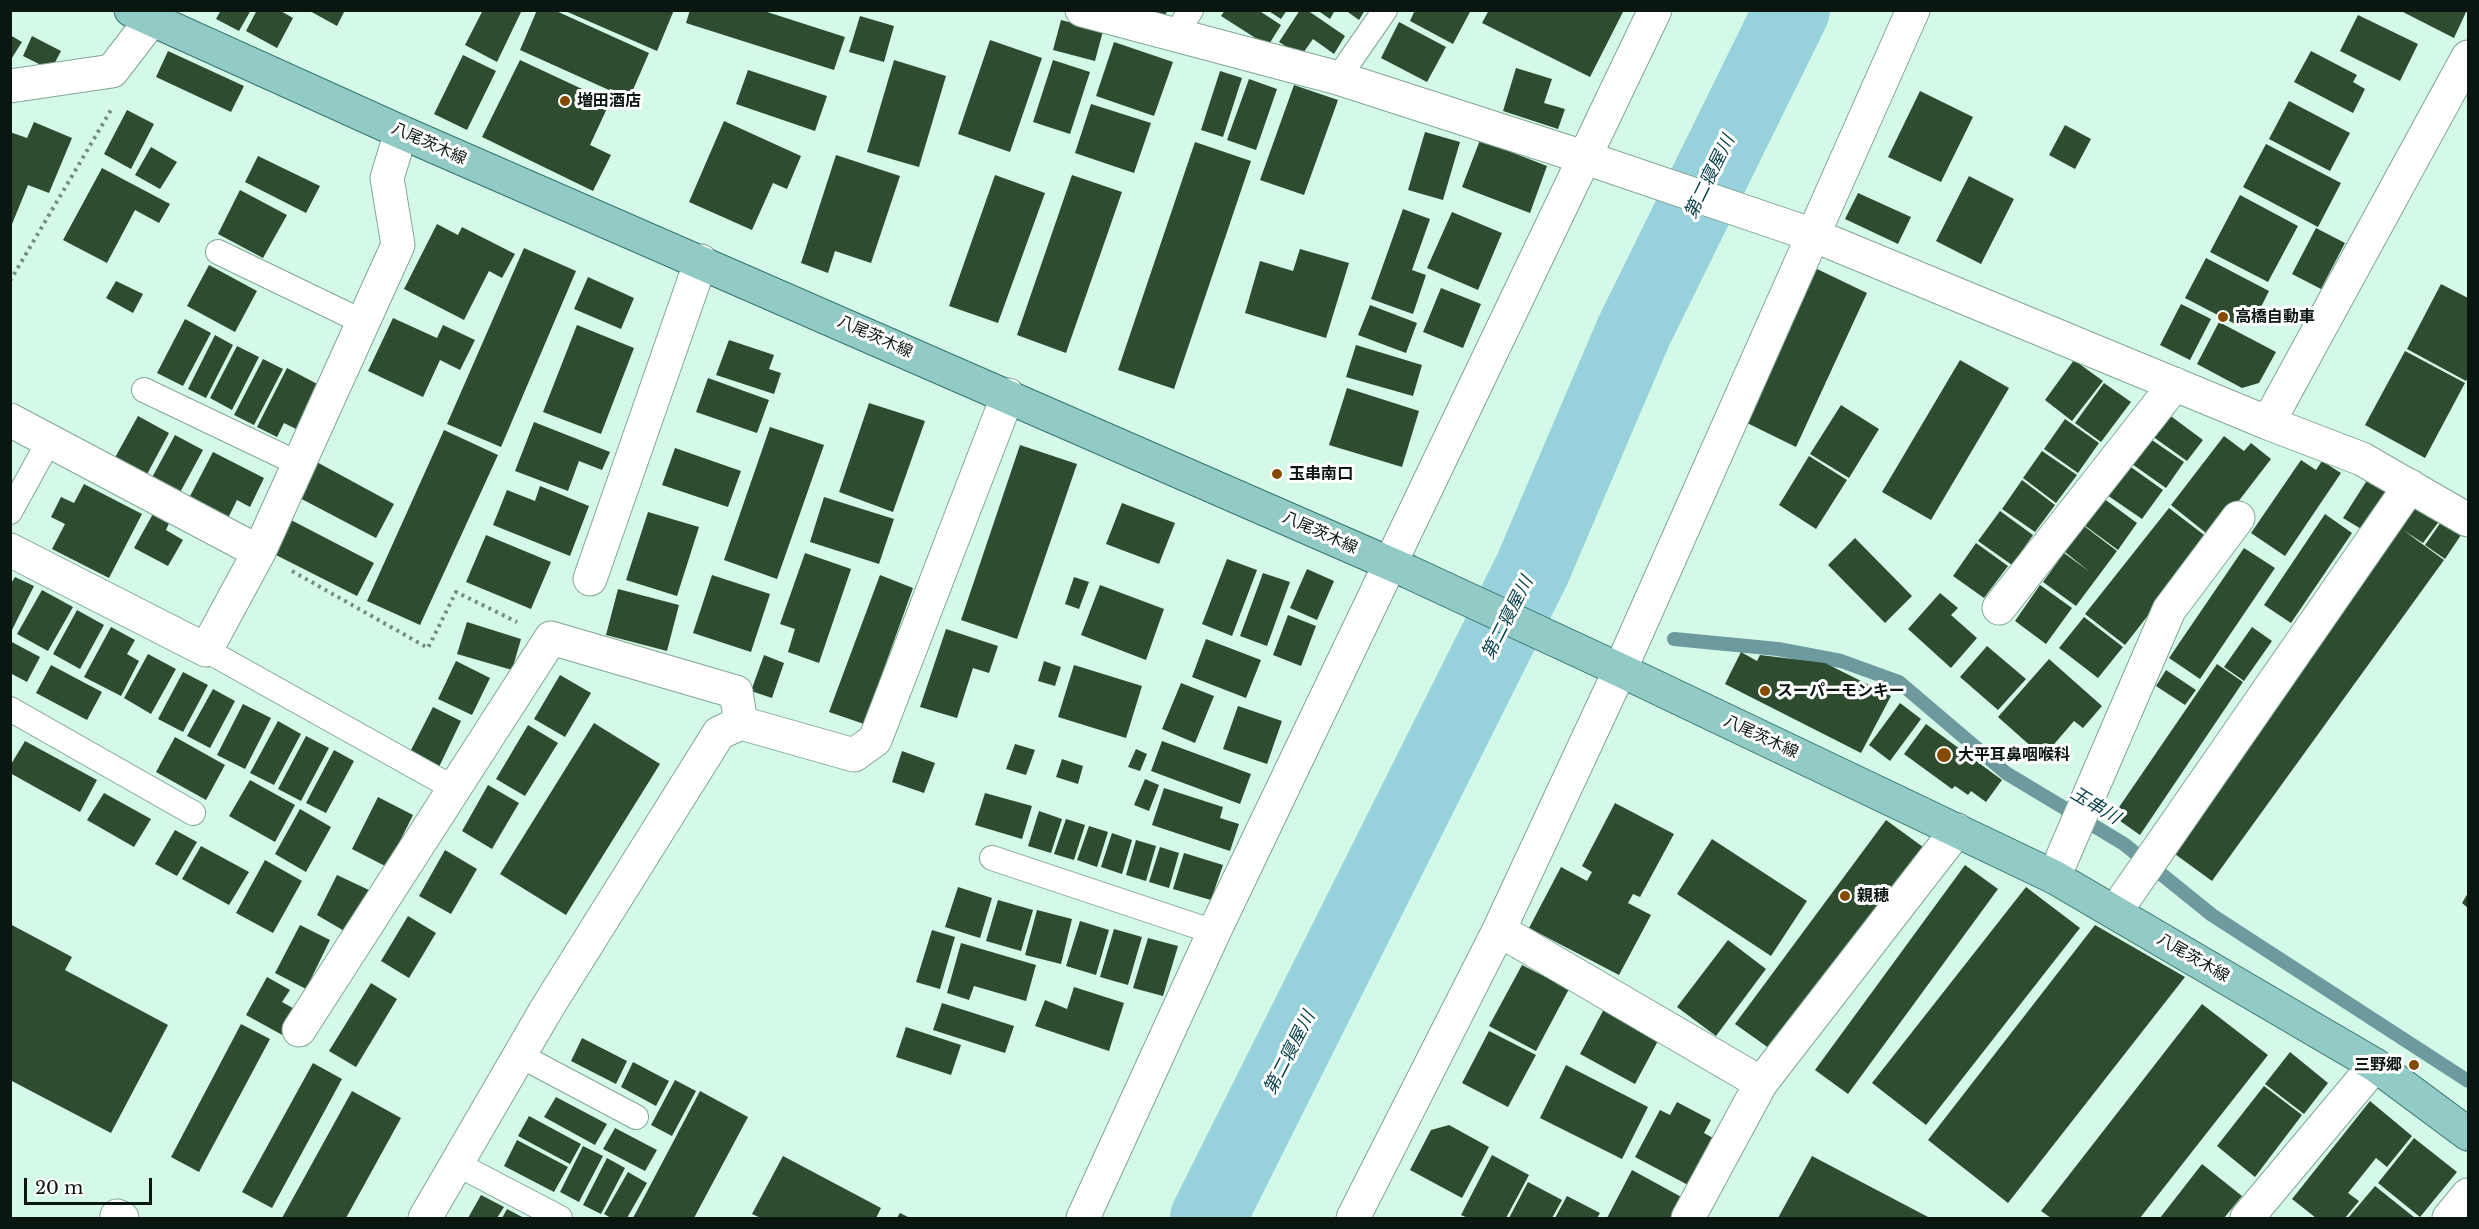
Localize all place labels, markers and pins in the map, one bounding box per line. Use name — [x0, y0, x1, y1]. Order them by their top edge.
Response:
place label: 増田酒店 — [577, 91, 641, 111]
marker: 増田酒店 — [558, 94, 572, 108]
place label: 高橋自動車 — [2235, 307, 2315, 327]
marker: 高橋自動車 — [2216, 310, 2230, 324]
place label: 玉串南口 — [1289, 464, 1353, 484]
marker: 玉串南口 — [1270, 467, 1284, 481]
place label: スーパーモンキー — [1777, 681, 1905, 701]
marker: スーパーモンキー — [1758, 684, 1772, 698]
place label: 大平耳鼻咽喉科 — [1958, 745, 2070, 765]
marker: 大平耳鼻咽喉科 — [1935, 746, 1953, 764]
place label: 親穂 — [1857, 886, 1889, 906]
marker: 親穂 — [1838, 889, 1852, 903]
place label: 三野郷 — [2354, 1055, 2402, 1075]
marker: 三野郷 — [2407, 1058, 2421, 1072]

